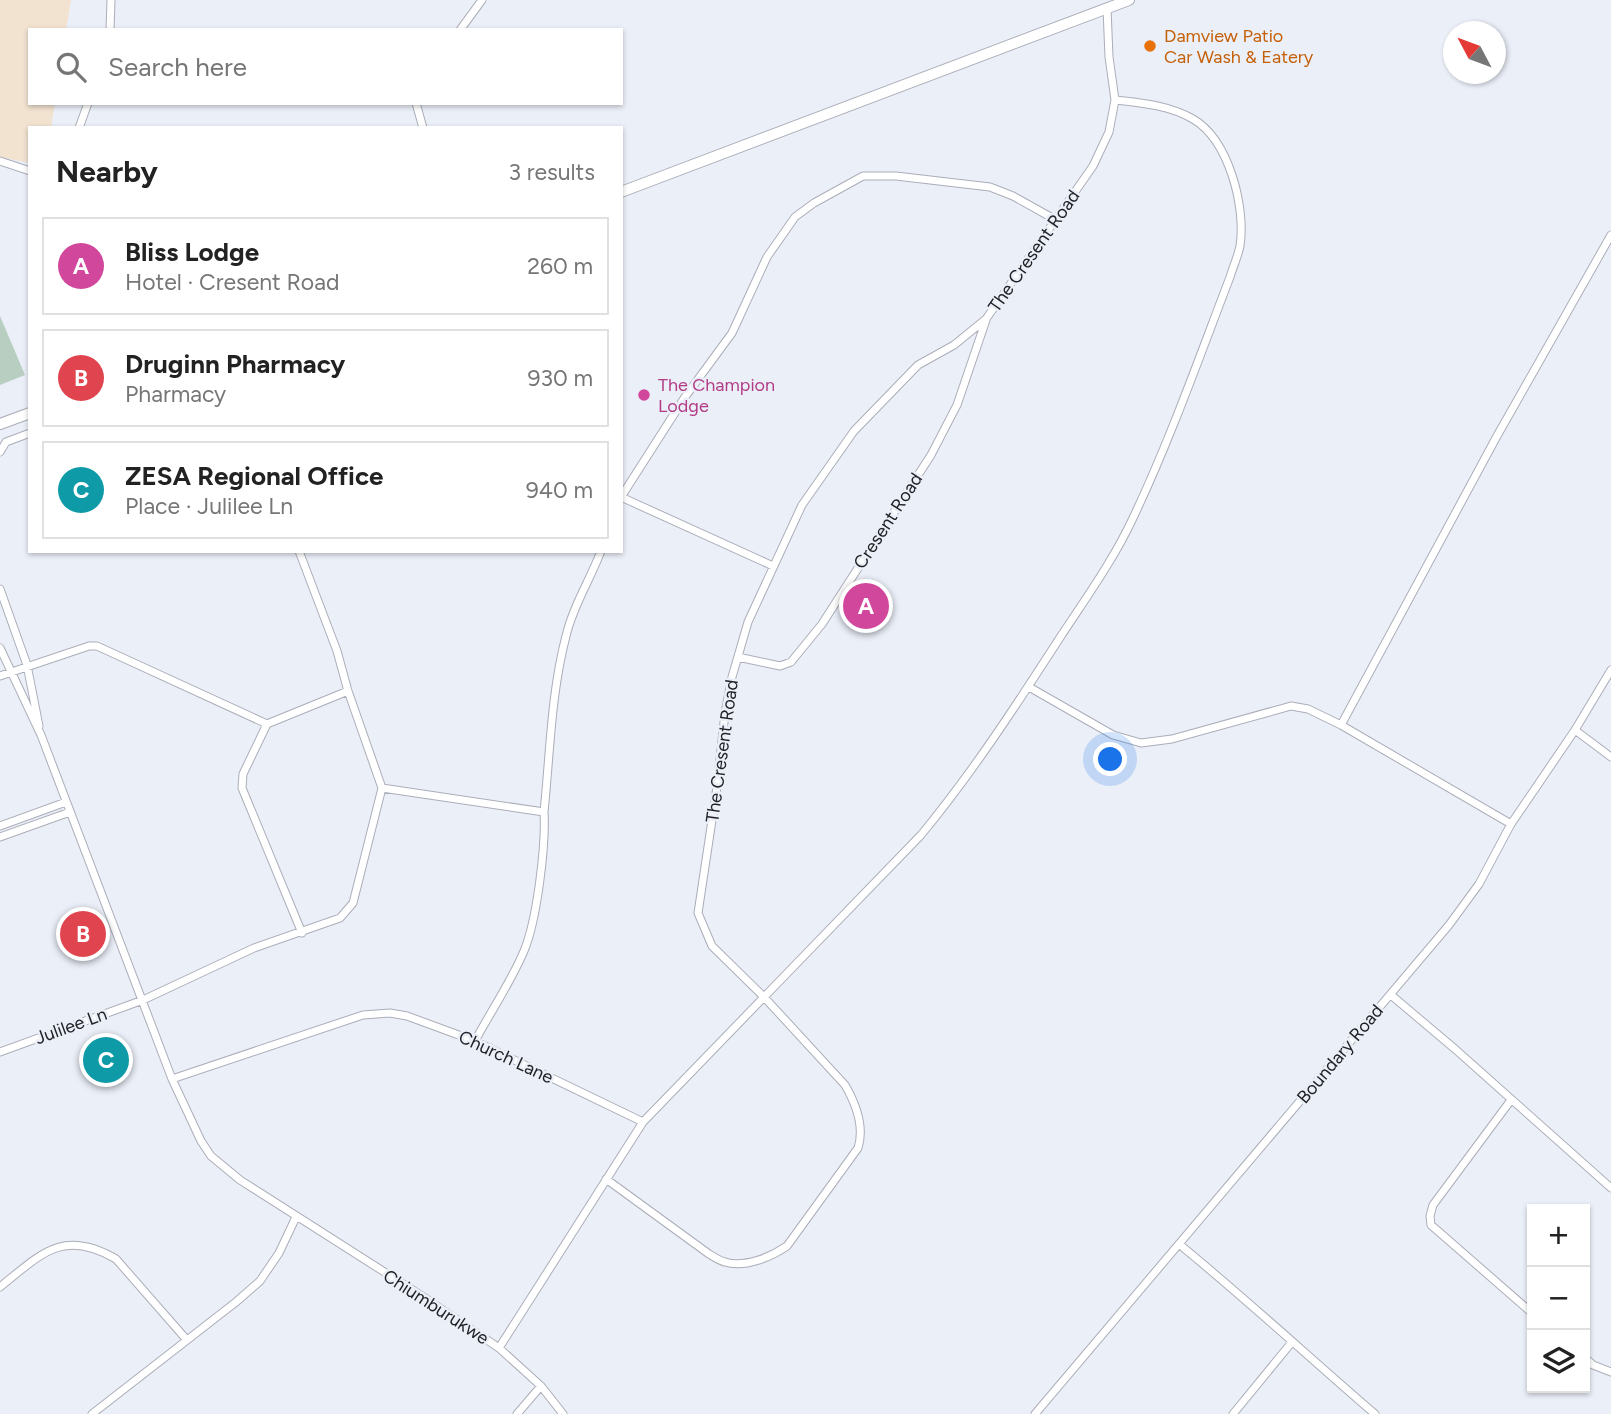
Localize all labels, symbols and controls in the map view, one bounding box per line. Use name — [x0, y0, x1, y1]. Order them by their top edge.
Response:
north arrow — [1443, 21, 1506, 84]
place label: Damview Patio Car Wash & Eatery — [1164, 25, 1314, 68]
search box — [28, 28, 623, 105]
marker: Damview Patio Car Wash & Eatery — [1142, 38, 1158, 54]
icon: search — [52, 48, 90, 86]
text: Search here — [108, 51, 247, 83]
text: Nearby — [56, 153, 158, 190]
text: 3 results — [508, 158, 595, 186]
street label: The Cresent Road — [984, 186, 1084, 316]
text: Bliss Lodge — [125, 236, 259, 268]
text: A — [73, 252, 89, 280]
text: 260 m — [527, 252, 593, 280]
text: Hotel · Cresent Road — [125, 268, 339, 296]
text: Druginn Pharmacy — [125, 348, 345, 380]
text: B — [74, 364, 88, 392]
text: 930 m — [527, 364, 593, 392]
place label: The Champion Lodge — [658, 374, 775, 417]
text: Pharmacy — [125, 380, 226, 408]
marker: The Champion Lodge — [636, 387, 652, 403]
text: ZESA Regional Office — [125, 460, 384, 492]
street label: Cresent Road — [849, 469, 927, 573]
text: C — [73, 476, 89, 504]
text: 940 m — [526, 476, 593, 504]
text: Place · Julilee Ln — [125, 492, 293, 520]
pin: A — [843, 580, 889, 632]
street label: The Cresent Road — [701, 678, 743, 824]
your location — [1093, 742, 1127, 776]
pin: B — [60, 908, 106, 960]
street label: Boundary Road — [1292, 1000, 1388, 1108]
street label: Julilee Ln — [32, 1003, 110, 1049]
street label: Church Lane — [455, 1026, 557, 1089]
pin: C — [83, 1034, 129, 1086]
map controls — [1527, 1204, 1590, 1393]
button: + — [1527, 1204, 1590, 1267]
street label: Chiumburukwe — [379, 1265, 493, 1349]
button: − — [1527, 1267, 1590, 1330]
button: layers — [1527, 1330, 1590, 1393]

